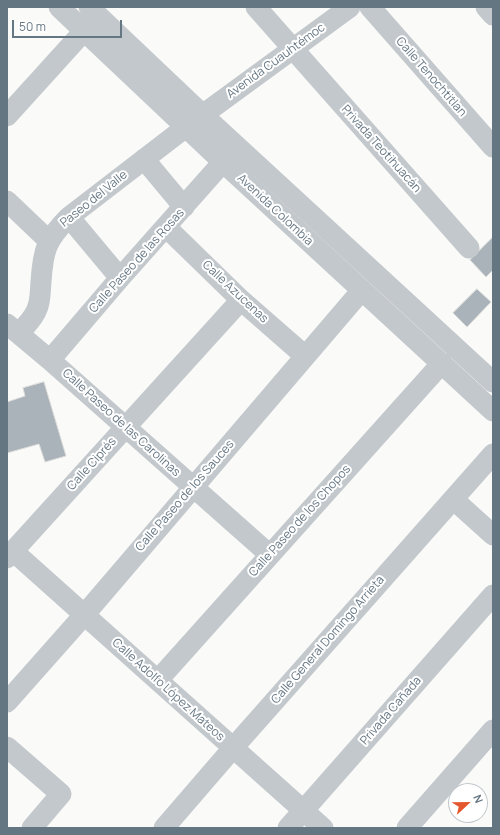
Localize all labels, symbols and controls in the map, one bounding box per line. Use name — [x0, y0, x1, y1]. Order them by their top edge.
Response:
scale bar — [14, 12, 124, 38]
text: 50 m — [19, 18, 46, 35]
street label: Avenida Cuauhtémoc — [224, 20, 328, 102]
street label: Calle Tenochtitlan — [393, 34, 469, 120]
street label: Privada Teotihuacán — [338, 102, 424, 196]
street label: Paseo del Valle — [58, 168, 130, 230]
street label: Avenida Colombia — [234, 171, 316, 249]
street label: Calle Paseo de las Rosas — [86, 206, 188, 316]
street label: Calle Azucenas — [199, 258, 271, 326]
street label: Calle Paseo de las Carolinas — [59, 366, 183, 480]
street label: Calle Ciprés — [64, 435, 120, 493]
street label: Calle Paseo de los Sauces — [133, 437, 237, 555]
street label: Calle Paseo de los Chopos — [246, 462, 354, 580]
street label: Calle General Domingo Arrieta — [268, 573, 388, 707]
street label: Calle Adolfo López Mateos — [109, 636, 227, 744]
street label: Privada Cañada — [357, 674, 425, 748]
north arrow — [448, 783, 488, 823]
text: N — [470, 792, 487, 805]

